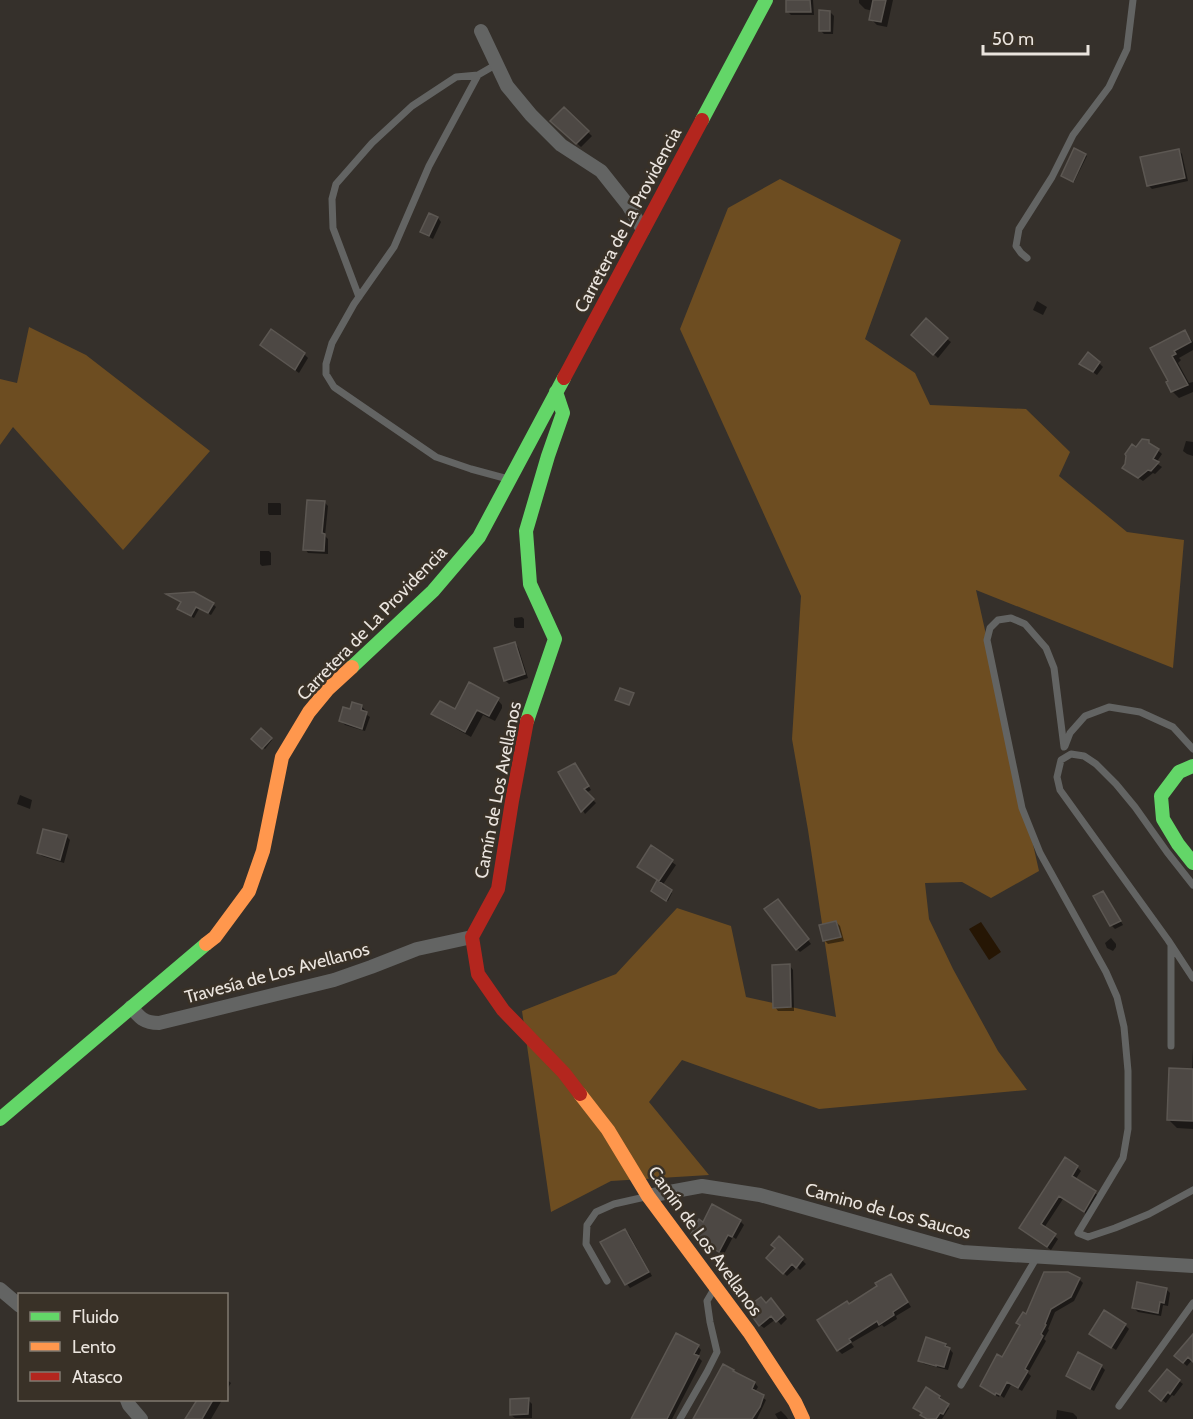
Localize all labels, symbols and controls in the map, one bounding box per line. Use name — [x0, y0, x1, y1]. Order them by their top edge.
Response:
scale bar — [983, 18, 1088, 56]
text: 50 m — [992, 28, 1034, 50]
street label: Carretera de La Providencia — [570, 123, 686, 316]
street label: Carretera de La Providencia — [292, 541, 452, 705]
street label: Camín de Los Avellanos — [470, 700, 526, 880]
street label: Travesía de Los Avellanos — [182, 938, 372, 1008]
street label: Camín de Los Avellanos — [643, 1162, 767, 1320]
street label: Camino de Los Saucos — [803, 1178, 973, 1244]
legend — [18, 1293, 228, 1401]
text: Fluido — [72, 1306, 119, 1328]
text: Lento — [72, 1336, 116, 1358]
text: Atasco — [72, 1366, 123, 1388]

